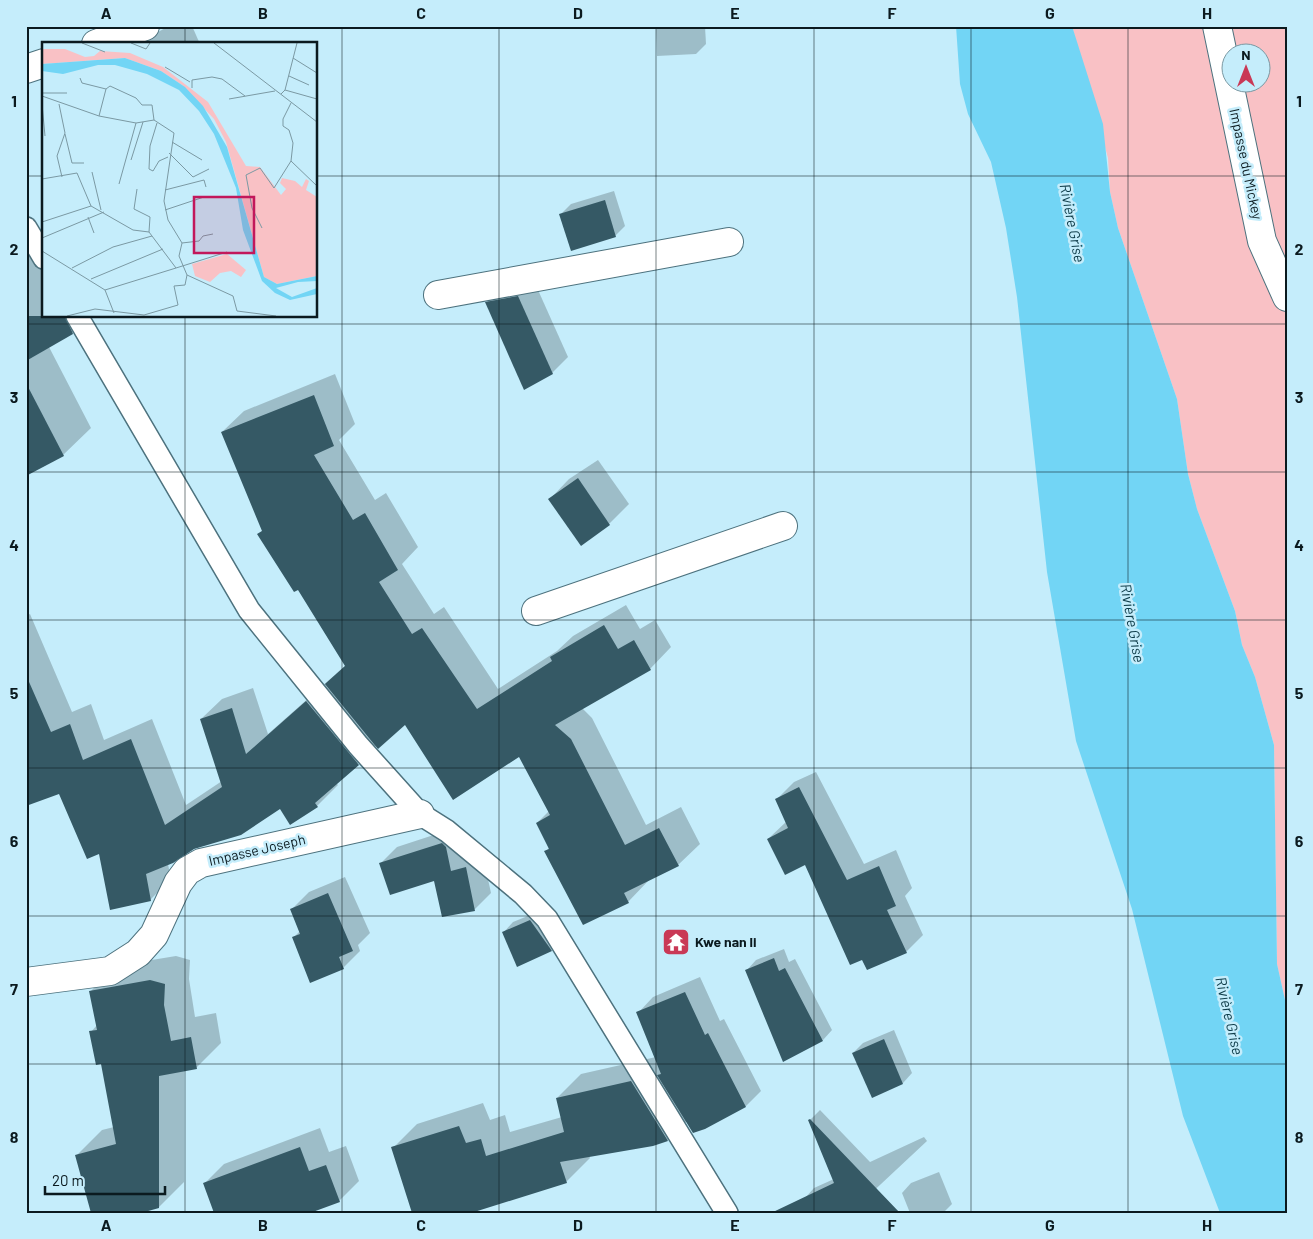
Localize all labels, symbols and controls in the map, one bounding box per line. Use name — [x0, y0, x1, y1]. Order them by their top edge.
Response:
text: A — [101, 3, 112, 22]
text: B — [258, 3, 268, 22]
text: C — [416, 3, 426, 22]
text: D — [573, 3, 583, 22]
text: E — [730, 3, 740, 22]
text: F — [888, 3, 897, 22]
text: G — [1045, 3, 1055, 22]
text: H — [1202, 3, 1212, 22]
inset map — [42, 42, 318, 318]
north arrow — [1220, 42, 1270, 92]
text: N — [1241, 46, 1251, 63]
text: 1 — [11, 91, 17, 110]
text: 1 — [1296, 91, 1302, 110]
street label: Impasse du Mickey — [1226, 107, 1267, 221]
water label: Rivière Grise — [1057, 182, 1089, 264]
text: 2 — [10, 239, 19, 258]
text: 2 — [1295, 239, 1304, 258]
text: 3 — [10, 387, 18, 406]
text: 3 — [1295, 387, 1303, 406]
text: 4 — [9, 535, 19, 554]
text: 4 — [1294, 535, 1304, 554]
water label: Rivière Grise — [1117, 582, 1149, 664]
text: 5 — [10, 683, 19, 702]
text: 5 — [1295, 683, 1304, 702]
street label: Impasse Joseph — [207, 830, 307, 869]
text: 6 — [10, 831, 19, 850]
text: 6 — [1295, 831, 1304, 850]
temple icon: Kwe nan li — [661, 927, 691, 957]
place label: Kwe nan li — [695, 933, 757, 950]
water label: Rivière Grise — [1212, 975, 1248, 1057]
text: 7 — [10, 979, 18, 998]
text: 7 — [1295, 979, 1303, 998]
text: 8 — [10, 1127, 19, 1146]
text: 8 — [1295, 1127, 1304, 1146]
scale bar — [45, 1164, 165, 1196]
text: 20 m — [52, 1171, 84, 1189]
text: A — [101, 1215, 112, 1234]
text: B — [258, 1215, 268, 1234]
text: C — [416, 1215, 426, 1234]
text: D — [573, 1215, 583, 1234]
text: E — [730, 1215, 740, 1234]
text: F — [888, 1215, 897, 1234]
text: G — [1045, 1215, 1055, 1234]
text: H — [1202, 1215, 1212, 1234]

